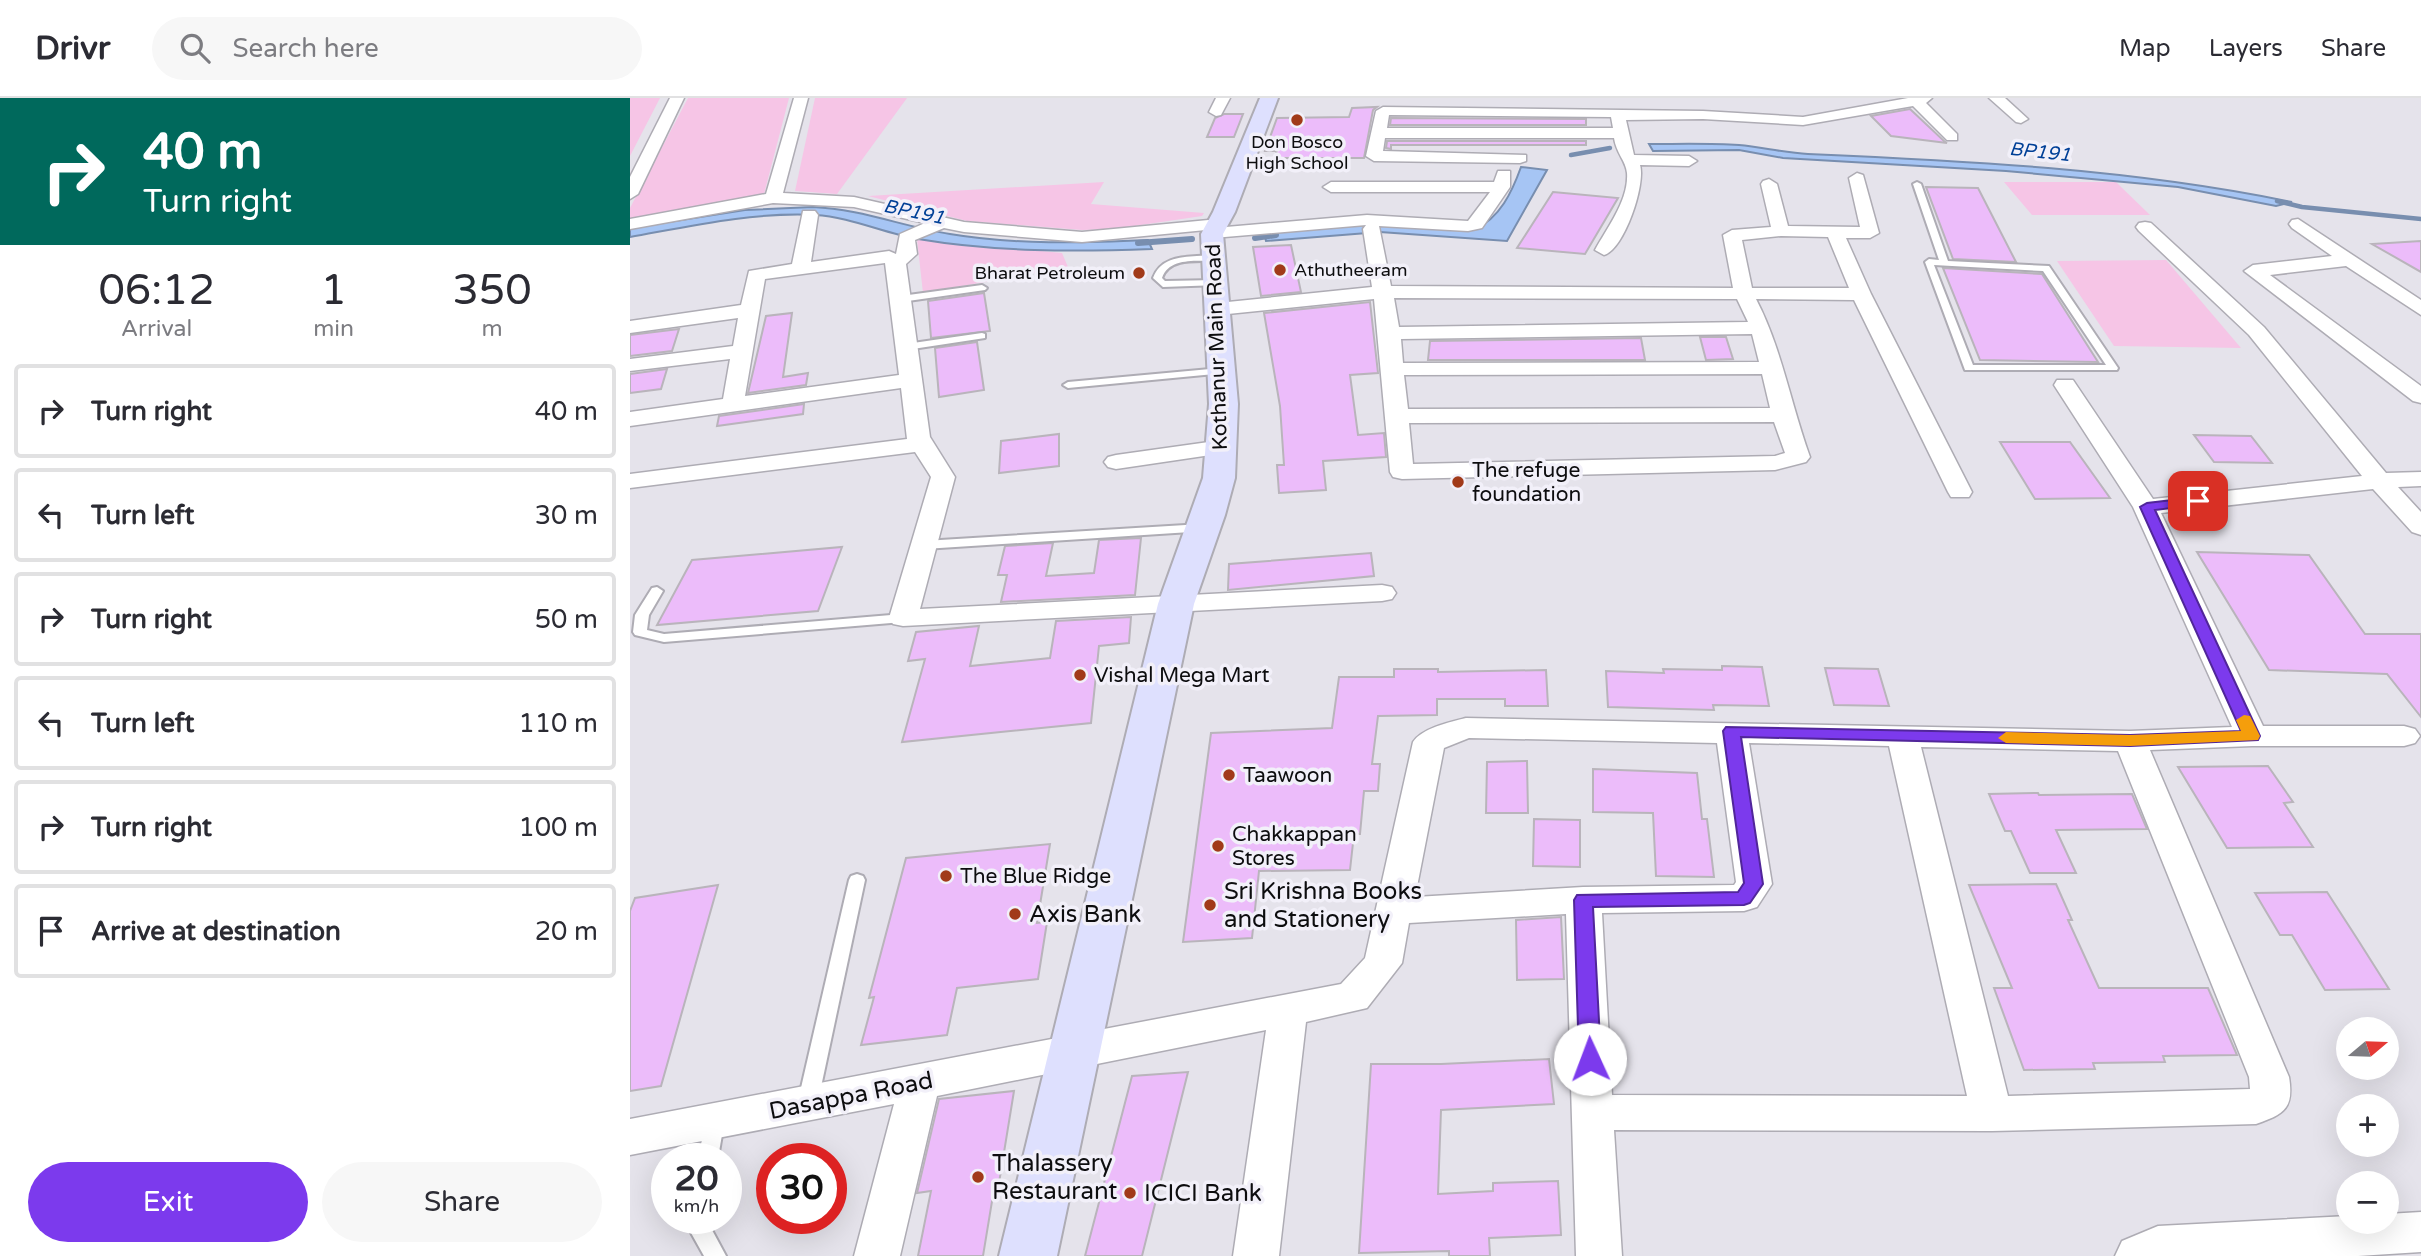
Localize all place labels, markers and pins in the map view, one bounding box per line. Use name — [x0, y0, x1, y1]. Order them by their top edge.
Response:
marker: Don Bosco High School — [1289, 112, 1305, 128]
place label: Don Bosco High School — [1246, 131, 1348, 174]
place label: Athutheeram — [1294, 259, 1408, 281]
place label: Bharat Petroleum — [975, 262, 1125, 284]
marker: Athutheeram — [1272, 262, 1288, 278]
marker: Bharat Petroleum — [1131, 265, 1147, 281]
place label: The refuge foundation — [1472, 458, 1581, 507]
pin — [2168, 471, 2228, 531]
marker: The refuge foundation — [1450, 474, 1466, 490]
place label: Vishal Mega Mart — [1094, 663, 1270, 688]
marker: Vishal Mega Mart — [1072, 667, 1088, 683]
place label: Taawoon — [1243, 763, 1332, 788]
marker: Taawoon — [1221, 767, 1237, 783]
place label: Chakkappan Stores — [1232, 822, 1357, 871]
marker: Chakkappan Stores — [1210, 838, 1226, 854]
place label: The Blue Ridge — [960, 864, 1111, 889]
marker: The Blue Ridge — [938, 868, 954, 884]
place label: Sri Krishna Books and Stationery — [1224, 877, 1422, 934]
marker: Sri Krishna Books and Stationery — [1202, 897, 1218, 913]
place label: Axis Bank — [1029, 900, 1141, 929]
marker: Axis Bank — [1007, 906, 1023, 922]
place label: Thalassery Restaurant — [992, 1149, 1117, 1206]
marker: Thalassery Restaurant — [970, 1169, 986, 1185]
place label: ICICI Bank — [1144, 1179, 1262, 1208]
marker: ICICI Bank — [1122, 1185, 1138, 1201]

